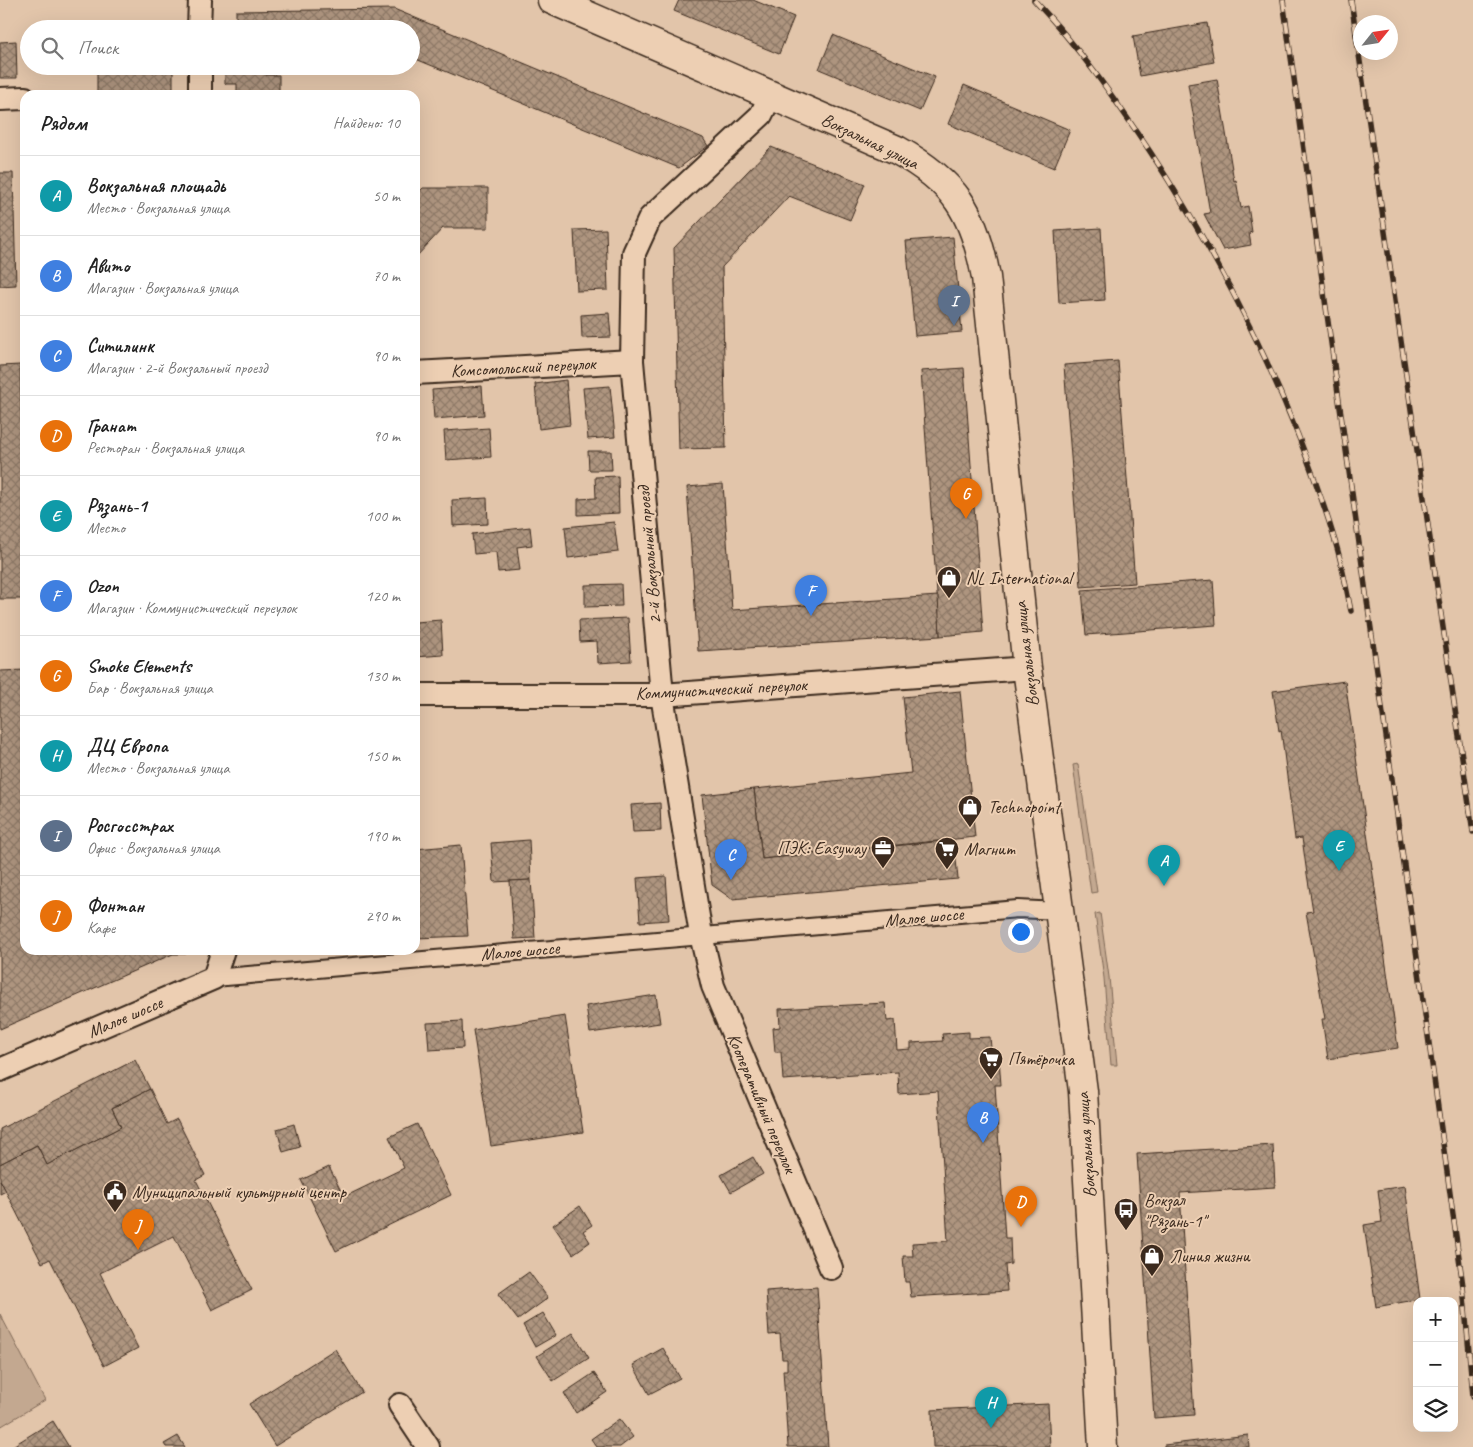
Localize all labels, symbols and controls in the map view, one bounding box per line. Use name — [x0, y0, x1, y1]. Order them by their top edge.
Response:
north arrow — [1353, 15, 1398, 60]
search box — [20, 20, 420, 75]
icon: search — [38, 34, 66, 62]
text: Поиск — [78, 36, 118, 60]
street label: Вокзальная улица — [817, 108, 923, 175]
text: Рядом — [40, 110, 87, 136]
text: Найдено: 10 — [333, 113, 400, 133]
text: Вокзальная площадь — [87, 174, 225, 198]
text: A — [52, 186, 60, 206]
text: 50 m — [373, 186, 400, 206]
text: Место · Вокзальная улица — [87, 198, 229, 218]
text: Авито — [87, 254, 129, 278]
text: B — [52, 266, 60, 286]
text: 70 m — [373, 266, 400, 286]
text: Магазин · Вокзальная улица — [87, 278, 238, 298]
pin: I — [938, 285, 970, 326]
text: Ситилинк — [87, 334, 153, 358]
text: C — [52, 346, 60, 366]
text: 90 m — [373, 346, 400, 366]
street label: Комсомольский переулок — [450, 352, 598, 382]
text: Магазин · 2-й Вокзальный проезд — [87, 358, 267, 378]
text: Гранат — [87, 414, 136, 438]
text: D — [51, 426, 61, 446]
text: 90 m — [373, 426, 400, 446]
text: Ресторан · Вокзальная улица — [87, 438, 244, 458]
pin: G — [950, 478, 982, 519]
street label: 2-й Вокзальный проезд — [632, 483, 667, 625]
text: Рязань-1 — [87, 494, 147, 518]
text: E — [52, 506, 60, 526]
text: 100 m — [366, 506, 400, 526]
text: Место — [87, 518, 125, 538]
shop icon: NL International — [936, 565, 962, 599]
place label: NL International — [966, 567, 1075, 589]
text: Ozon — [87, 574, 119, 598]
pin: F — [795, 575, 827, 616]
text: F — [52, 586, 60, 606]
text: 120 m — [366, 586, 400, 606]
text: Магазин · Коммунистический переулок — [87, 598, 297, 618]
street label: Вокзальная улица — [1009, 599, 1044, 708]
text: Smoke Elements — [87, 654, 191, 678]
text: G — [52, 666, 60, 686]
text: 130 m — [366, 666, 400, 686]
street label: Коммунистический переулок — [635, 673, 809, 704]
text: Бар · Вокзальная улица — [87, 678, 213, 698]
text: ДЦ Европа — [87, 734, 168, 758]
text: H — [51, 746, 61, 766]
text: 150 m — [366, 746, 400, 766]
text: Место · Вокзальная улица — [87, 758, 229, 778]
shop icon: Technopoint — [957, 794, 983, 828]
place label: Technopoint — [988, 796, 1063, 818]
text: Росгосстрах — [87, 814, 173, 838]
text: I — [53, 826, 59, 846]
text: 190 m — [366, 826, 400, 846]
pin: E — [1323, 830, 1355, 871]
office icon: ПЭК: Easyway — [870, 835, 896, 869]
supermarket icon: Магнит — [934, 836, 960, 870]
place label: ПЭК: Easyway — [777, 837, 868, 859]
text: Офис · Вокзальная улица — [87, 838, 220, 858]
place label: Магнит — [964, 838, 1016, 860]
pin: C — [715, 839, 747, 880]
pin: A — [1148, 845, 1180, 886]
text: Фонтан — [87, 894, 144, 918]
street label: Малое шоссе — [884, 902, 965, 931]
text: J — [53, 906, 59, 926]
text: 290 m — [366, 906, 400, 926]
text: Кафе — [87, 918, 115, 938]
your location — [1008, 919, 1034, 945]
street label: Малое шоссе — [480, 936, 561, 965]
street label: Малое шоссе — [84, 991, 167, 1043]
street label: Кооперативный переулок — [723, 1030, 802, 1178]
supermarket icon: Пятёрочка — [978, 1046, 1004, 1080]
place label: Пятёрочка — [1008, 1048, 1076, 1070]
street label: Вокзальная улица — [1071, 1090, 1102, 1198]
pin: B — [967, 1102, 999, 1143]
public building icon: Муниципальный культурный центр — [102, 1179, 128, 1213]
place label: Муниципальный культурный центр — [132, 1181, 347, 1203]
pin: D — [1005, 1186, 1037, 1227]
place label: Вокзал "Рязань-1" — [1144, 1189, 1210, 1233]
bus stop icon: Вокзал "Рязань-1" — [1113, 1197, 1139, 1231]
pin: J — [122, 1209, 154, 1250]
shop icon: Линия жизни — [1139, 1243, 1165, 1277]
place label: Линия жизни — [1170, 1245, 1251, 1267]
map controls — [1413, 1297, 1458, 1432]
button: + — [1413, 1297, 1458, 1342]
button: − — [1413, 1342, 1458, 1387]
pin: H — [975, 1387, 1007, 1428]
button: layers — [1413, 1387, 1458, 1432]

